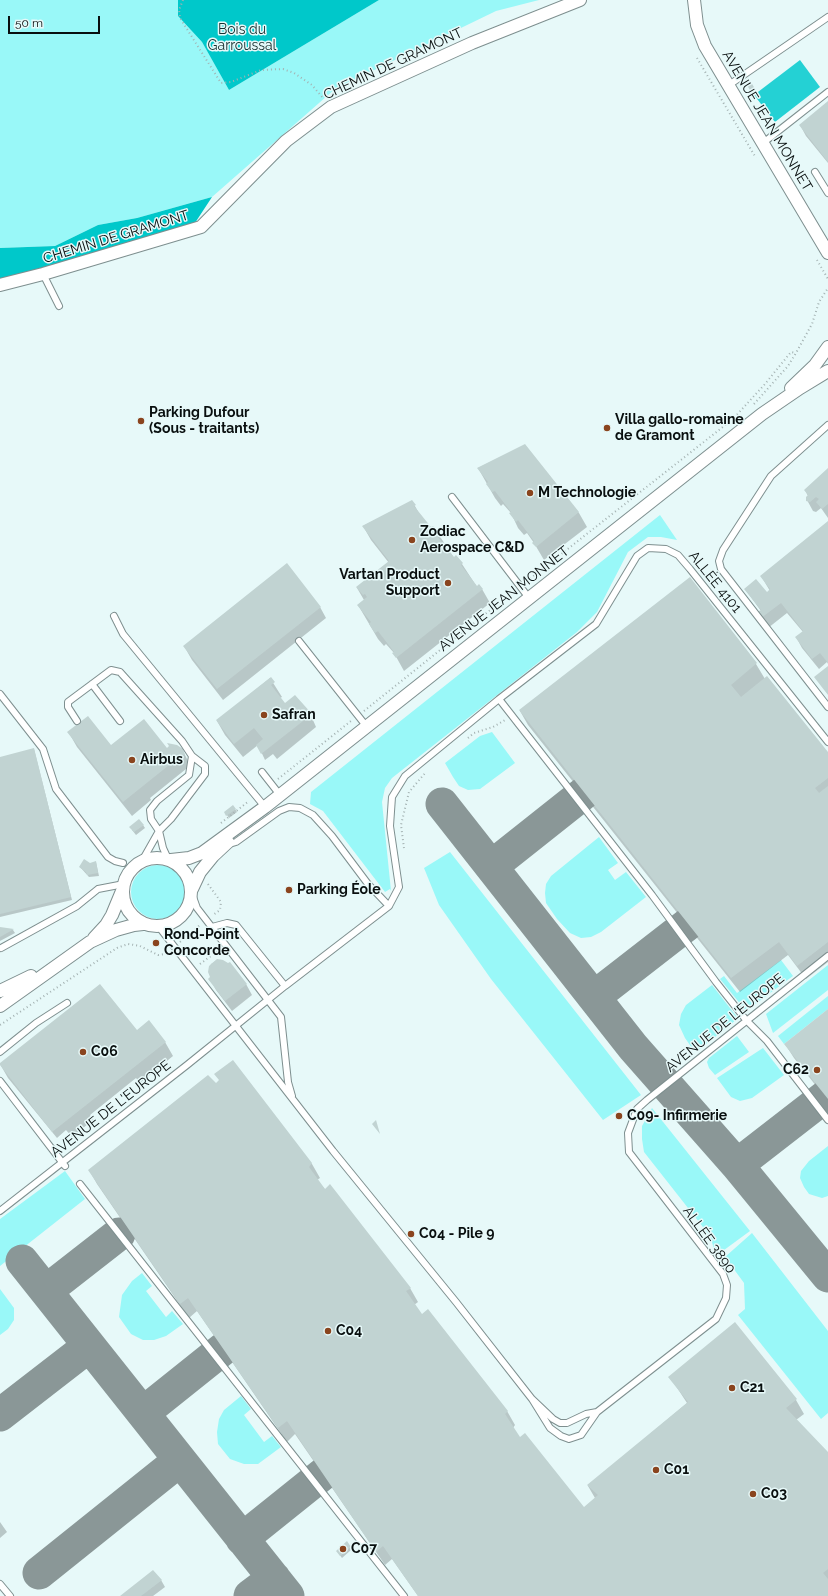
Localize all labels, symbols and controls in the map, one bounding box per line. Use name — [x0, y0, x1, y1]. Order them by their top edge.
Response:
scale bar — [10, 8, 102, 34]
text: 50 m — [15, 16, 43, 30]
park label: Bois du Garroussal — [208, 22, 276, 54]
street label: CHEMIN DE GRAMONT — [321, 24, 465, 104]
street label: AVENUE JEAN MONNET — [718, 48, 816, 194]
street label: CHEMIN DE GRAMONT — [41, 207, 191, 267]
place label: Parking Dufour (Sous - traitants) — [149, 405, 259, 438]
place label: Villa gallo-romaine de Gramont — [615, 412, 744, 444]
marker: Parking Dufour (Sous - traitants) — [136, 416, 146, 426]
marker: Villa gallo-romaine de Gramont — [602, 423, 612, 433]
place label: M Technologie — [538, 485, 636, 501]
marker: M Technologie — [525, 488, 535, 498]
place label: Zodiac Aerospace C&D — [420, 524, 524, 556]
marker: Zodiac Aerospace C&D — [407, 535, 417, 545]
street label: AVENUE JEAN MONNET — [436, 543, 572, 655]
street label: ALLÉE 4101 — [685, 548, 745, 616]
place label: Vartan Product Support — [339, 567, 440, 600]
marker: Vartan Product Support — [443, 578, 453, 588]
place label: Safran — [272, 707, 316, 723]
marker: Safran — [259, 710, 269, 720]
place label: Airbus — [140, 752, 183, 768]
marker: Airbus — [127, 755, 137, 765]
place label: Parking Éole — [297, 882, 381, 898]
marker: Parking Éole — [284, 885, 294, 895]
place label: Rond-Point Concorde — [164, 927, 239, 960]
marker: Rond-Point Concorde — [151, 938, 161, 948]
street label: AVENUE DE L'EUROPE — [662, 970, 788, 1076]
place label: C06 — [91, 1044, 118, 1060]
marker: C06 — [78, 1047, 88, 1057]
street label: AVENUE DE L'EUROPE — [48, 1057, 174, 1161]
place label: C62 — [783, 1062, 809, 1078]
marker: C62 — [812, 1065, 822, 1075]
place label: C09- Infirmerie — [627, 1108, 727, 1124]
marker: C09- Infirmerie — [614, 1111, 624, 1121]
street label: ALLÉE 3890 — [679, 1203, 739, 1277]
place label: C04 - Pile 9 — [419, 1226, 494, 1242]
marker: C04 - Pile 9 — [406, 1229, 416, 1239]
place label: C04 — [336, 1323, 362, 1339]
marker: C04 — [323, 1326, 333, 1336]
place label: C21 — [740, 1380, 764, 1396]
marker: C21 — [727, 1383, 737, 1393]
place label: C01 — [664, 1462, 689, 1478]
marker: C01 — [651, 1465, 661, 1475]
place label: C03 — [761, 1486, 787, 1502]
marker: C03 — [748, 1489, 758, 1499]
place label: C07 — [351, 1541, 377, 1557]
marker: C07 — [338, 1544, 348, 1554]

